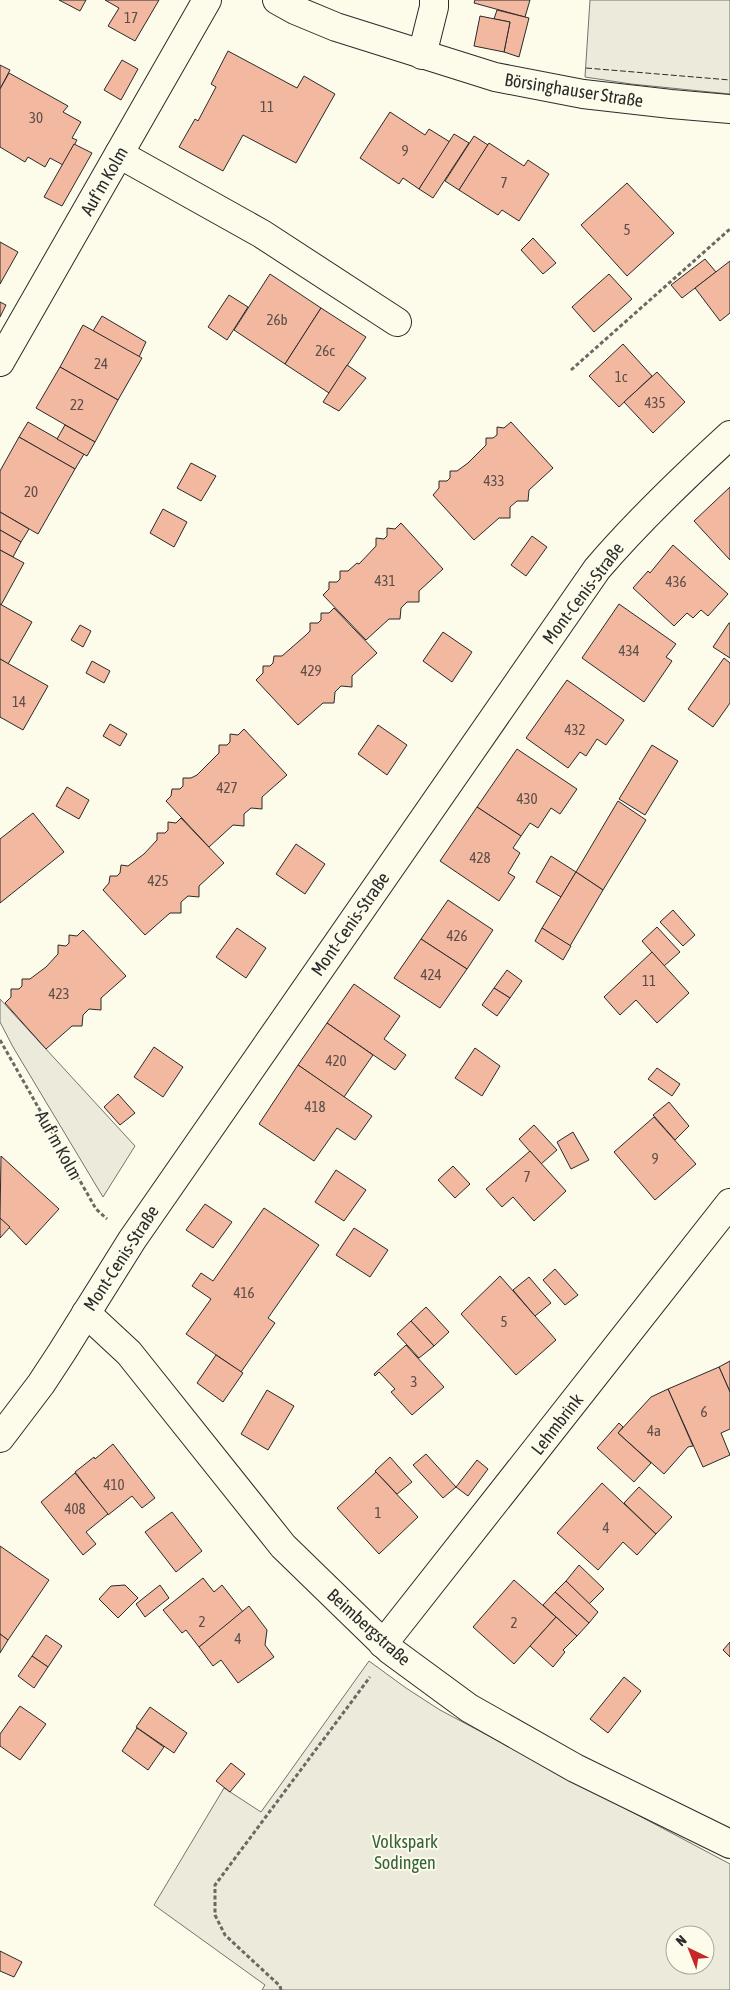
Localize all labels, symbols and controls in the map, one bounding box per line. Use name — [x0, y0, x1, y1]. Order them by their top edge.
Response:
house number: 17 — [124, 9, 138, 26]
street label: Börsinghauser Straße — [503, 69, 645, 111]
house number: 11 — [260, 98, 274, 115]
house number: 30 — [29, 109, 43, 126]
house number: 9 — [401, 142, 409, 159]
street label: Auf'm Kolm — [76, 143, 132, 219]
house number: 7 — [500, 174, 508, 191]
house number: 5 — [623, 221, 631, 238]
house number: 26b — [266, 311, 288, 328]
house number: 26c — [315, 342, 335, 359]
house number: 24 — [94, 355, 108, 372]
house number: 1c — [615, 368, 628, 385]
house number: 435 — [644, 394, 666, 411]
house number: 22 — [70, 396, 84, 413]
house number: 433 — [483, 472, 505, 489]
house number: 20 — [24, 483, 38, 500]
street label: Mont-Cenis-Straße — [538, 538, 628, 648]
house number: 431 — [374, 572, 396, 589]
house number: 436 — [665, 573, 687, 590]
house number: 434 — [618, 642, 640, 659]
house number: 429 — [300, 662, 322, 679]
house number: 14 — [12, 693, 26, 710]
house number: 432 — [564, 721, 586, 738]
house number: 427 — [216, 779, 238, 796]
house number: 430 — [516, 790, 538, 807]
house number: 428 — [469, 849, 491, 866]
street label: Mont-Cenis-Straße — [307, 868, 393, 980]
house number: 425 — [147, 872, 169, 889]
house number: 426 — [446, 927, 468, 944]
house number: 424 — [420, 966, 442, 983]
house number: 11 — [642, 972, 656, 989]
house number: 423 — [48, 985, 70, 1002]
house number: 420 — [325, 1052, 347, 1069]
house number: 418 — [304, 1098, 326, 1115]
street label: Auf'm Kolm — [31, 1107, 87, 1183]
house number: 9 — [651, 1150, 659, 1167]
house number: 7 — [523, 1168, 531, 1185]
street label: Mont-Cenis-Straße — [79, 1201, 163, 1315]
house number: 416 — [233, 1284, 255, 1301]
house number: 5 — [500, 1313, 508, 1330]
house number: 3 — [410, 1373, 418, 1390]
street label: Lehmbrink — [527, 1389, 587, 1459]
house number: 6 — [700, 1403, 708, 1420]
house number: 4a — [647, 1422, 661, 1439]
house number: 410 — [103, 1476, 125, 1493]
house number: 408 — [64, 1500, 86, 1517]
house number: 1 — [374, 1504, 382, 1521]
house number: 4 — [602, 1519, 610, 1536]
street label: Beimbergstraße — [323, 1584, 415, 1670]
house number: 2 — [198, 1613, 206, 1630]
house number: 2 — [510, 1614, 518, 1631]
house number: 4 — [234, 1630, 242, 1647]
park label: Volkspark Sodingen — [372, 1831, 438, 1873]
north arrow — [665, 1925, 715, 1975]
text: N — [673, 1932, 690, 1949]

